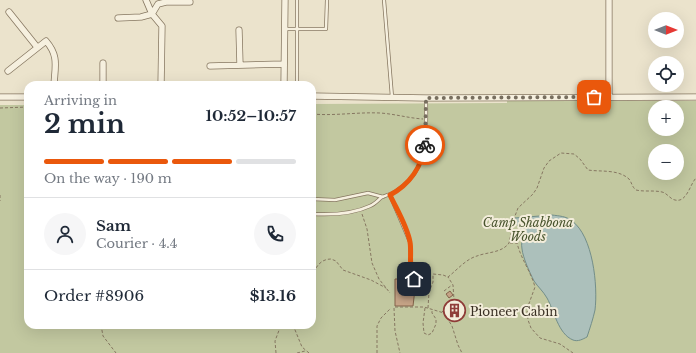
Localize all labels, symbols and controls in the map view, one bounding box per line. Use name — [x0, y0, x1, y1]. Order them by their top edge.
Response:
north arrow — [648, 12, 684, 48]
map controls — [648, 12, 684, 180]
button: locate — [648, 56, 684, 92]
pin — [577, 80, 611, 114]
icon: bag — [583, 86, 605, 108]
text: Arriving in — [44, 92, 117, 109]
button: + — [648, 100, 684, 136]
text: 10:52–10:57 — [205, 106, 296, 125]
text: 2 min — [44, 108, 125, 140]
courier — [405, 125, 445, 165]
icon: bike — [414, 134, 436, 156]
button: − — [648, 144, 684, 180]
text: On the way · 190 m — [44, 170, 172, 187]
button: person — [44, 213, 86, 255]
button: phone — [254, 213, 296, 255]
park label: Camp Shabbona Woods — [483, 215, 573, 244]
text: Sam — [96, 216, 131, 235]
text: Courier · 4.4 — [96, 235, 177, 252]
pin — [397, 262, 431, 296]
icon: home — [403, 268, 425, 290]
text: Order #8906 — [44, 286, 144, 305]
text: $13.16 — [250, 286, 296, 305]
building icon: Pioneer Cabin — [442, 298, 468, 324]
place label: Pioneer Cabin — [470, 304, 558, 319]

